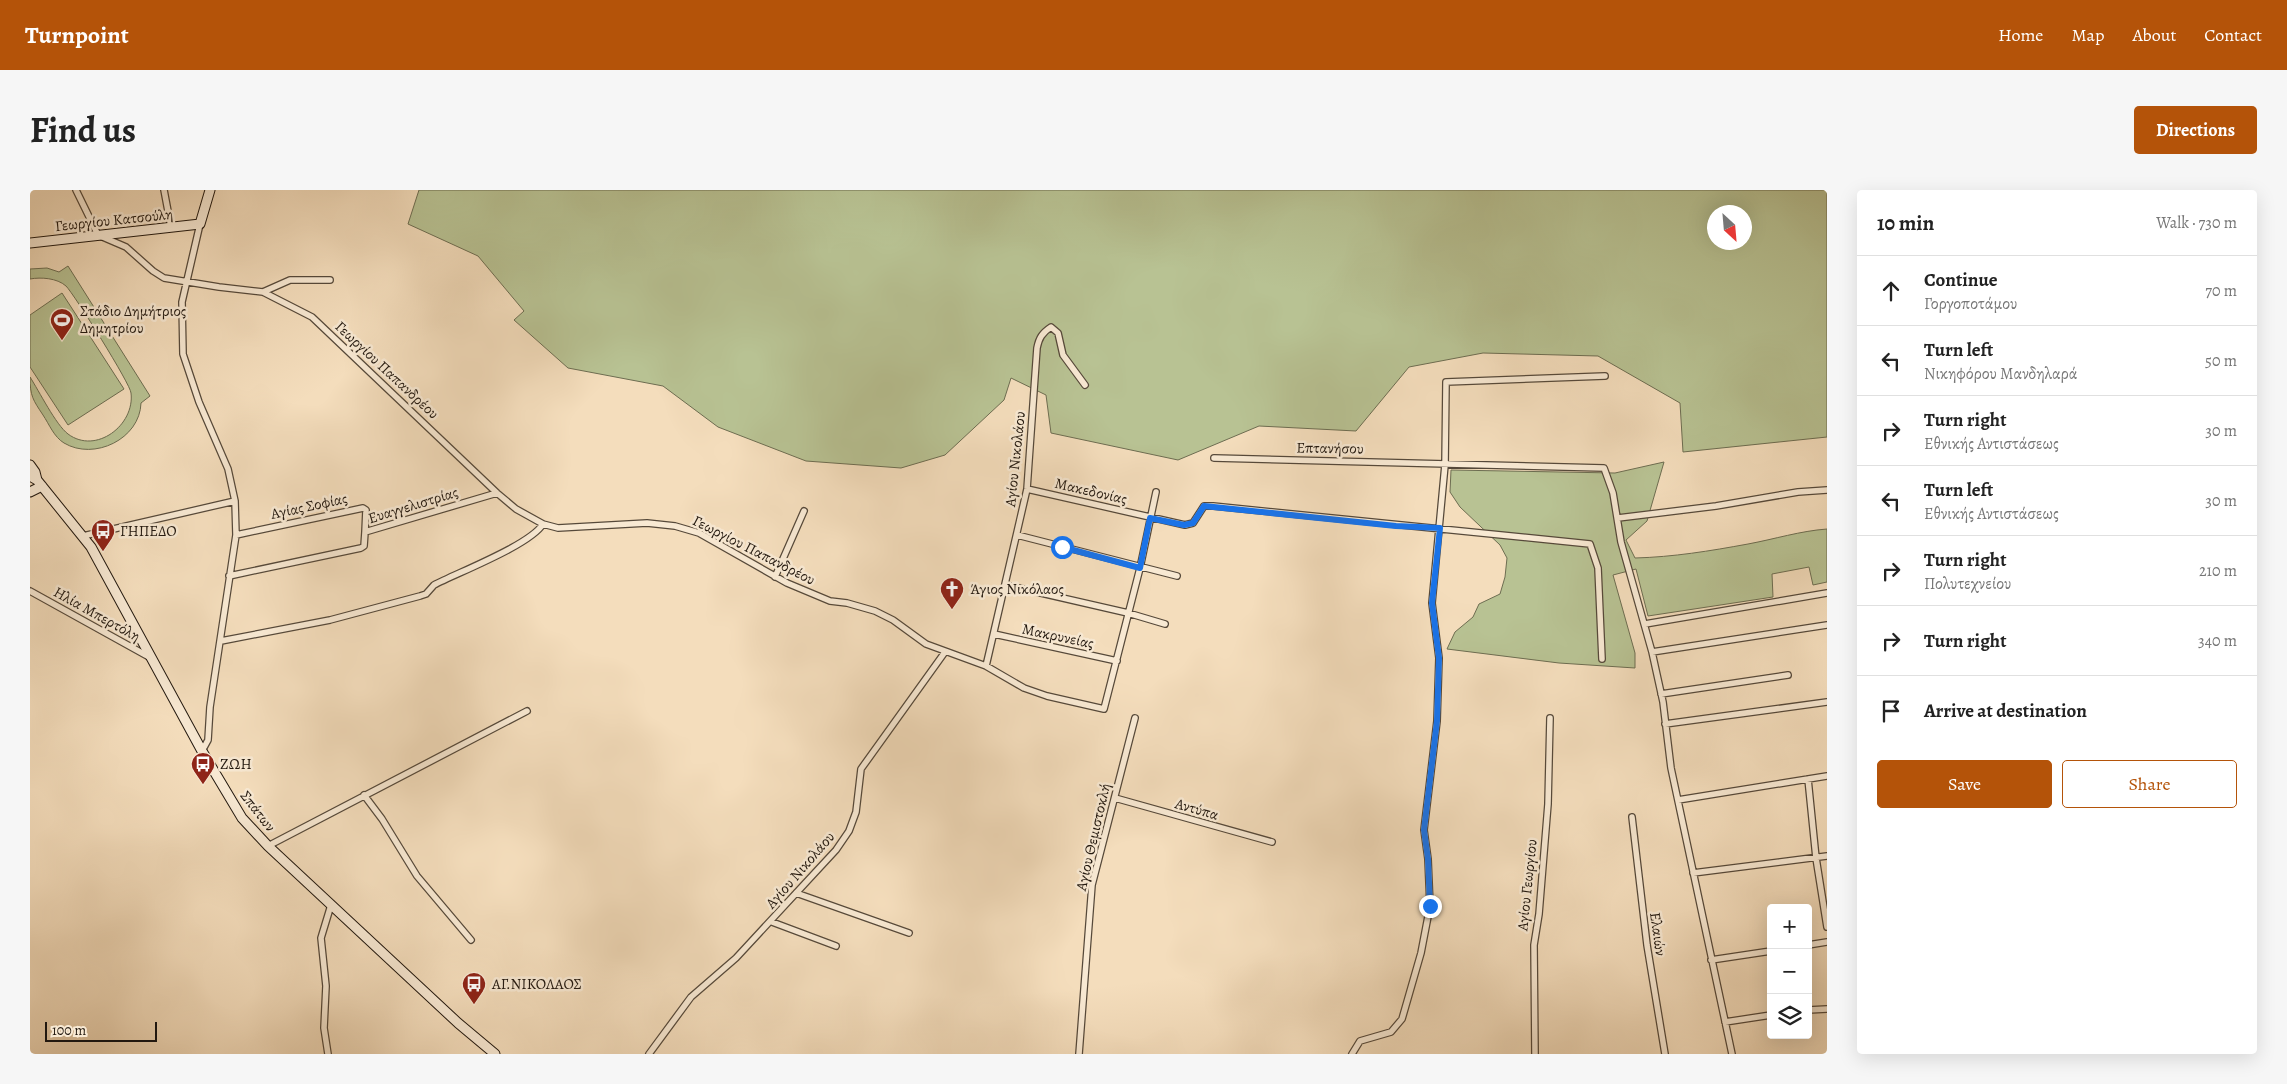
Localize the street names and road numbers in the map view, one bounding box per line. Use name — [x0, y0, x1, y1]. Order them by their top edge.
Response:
street label: Γεωργίου Κατσούλη — [54, 204, 174, 236]
street label: Γεωργίου Παπανδρέου — [331, 317, 443, 424]
street label: Αγίου Νικολάου — [1000, 410, 1030, 509]
street label: Επτανήσου — [1296, 437, 1364, 459]
street label: Μακεδονίας — [1053, 473, 1129, 509]
street label: Ευαγγελιστρίας — [366, 482, 460, 528]
street label: Αγίας Σοφίας — [268, 488, 349, 524]
street label: Γεωργίου Παπανδρέου — [689, 510, 819, 590]
street label: Ηλία Μπερτόλη — [50, 582, 144, 646]
street label: Μακρυνείας — [1020, 619, 1096, 653]
street label: Αγίου Θεμιστοκλή — [1071, 781, 1115, 894]
street label: Σπάτων — [236, 786, 280, 836]
street label: Αντύπα — [1172, 793, 1221, 825]
street label: Αγίου Νικολάου — [760, 827, 839, 913]
street label: Αγίου Γεωργίου — [1512, 838, 1542, 933]
street label: Ελαιών — [1645, 911, 1671, 957]

